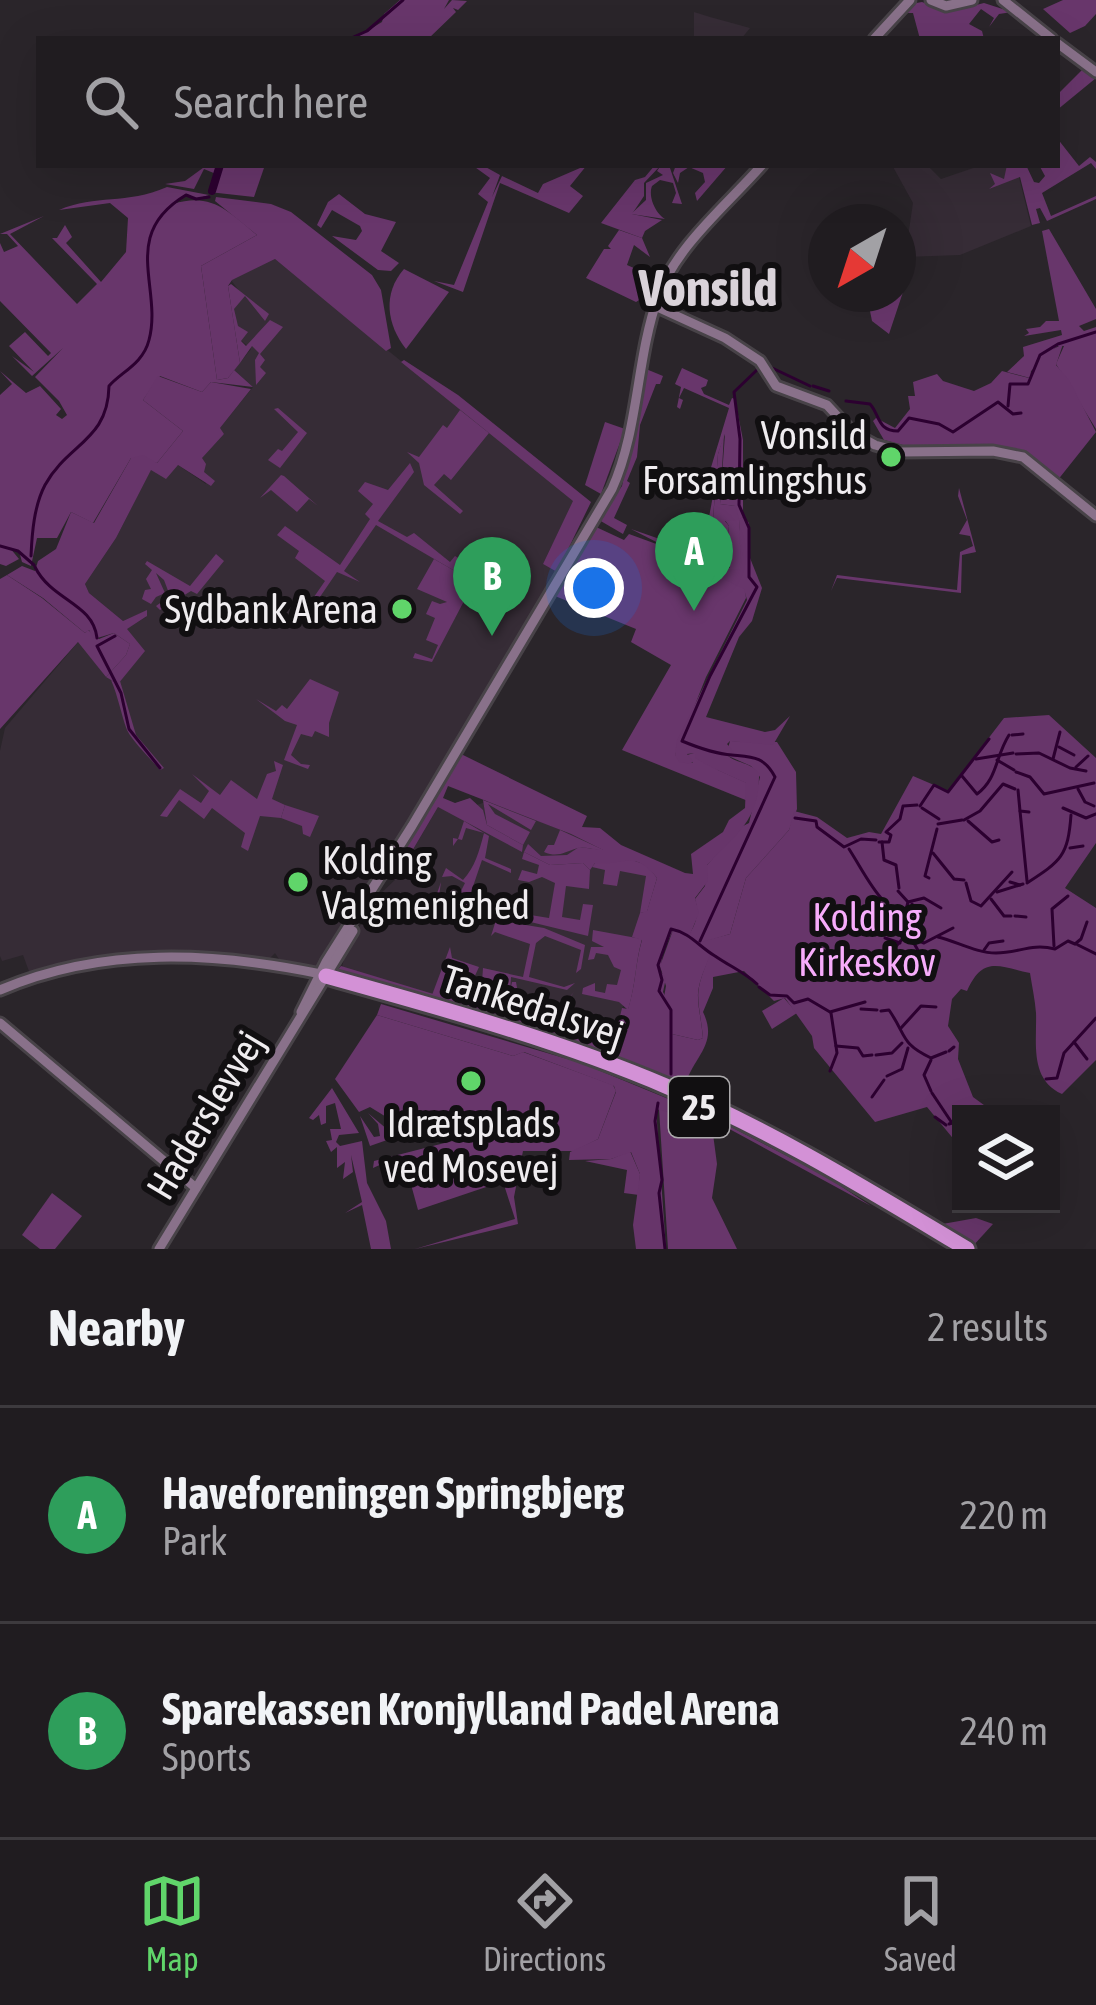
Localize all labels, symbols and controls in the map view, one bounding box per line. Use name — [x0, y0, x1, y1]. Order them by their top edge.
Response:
search box — [36, 36, 1060, 168]
icon: search — [78, 69, 144, 135]
text: Search here — [174, 76, 368, 128]
north arrow — [808, 204, 916, 312]
district label: Vonsild — [637, 258, 778, 317]
place label: Vonsild Forsamlingshus — [642, 413, 867, 502]
marker: Vonsild Forsamlingshus — [878, 444, 904, 470]
pin: A — [655, 512, 733, 611]
pin: B — [453, 537, 531, 636]
your location — [564, 558, 624, 618]
place label: Sydbank Arena — [164, 587, 378, 631]
marker: Sydbank Arena — [389, 596, 415, 622]
place label: Kolding Valgmenighed — [322, 838, 530, 927]
marker: Kolding Valgmenighed — [285, 869, 311, 895]
park label: Kolding Kirkeskov — [798, 895, 936, 984]
street label: Tankedalsvej — [437, 956, 629, 1056]
street label: Haderslevvej — [138, 1023, 272, 1207]
marker: Idrætsplads ved Mosevej — [458, 1068, 484, 1094]
road number: 25 — [669, 1077, 729, 1137]
place label: Idrætsplads ved Mosevej — [384, 1101, 558, 1190]
map controls — [952, 1105, 1060, 1213]
button: layers — [952, 1105, 1060, 1213]
text: Nearby — [48, 1298, 185, 1357]
text: 2 results — [927, 1305, 1048, 1349]
text: Haveforeningen Springbjerg — [162, 1467, 624, 1519]
text: A — [77, 1493, 97, 1537]
text: 220 m — [960, 1493, 1048, 1537]
text: Park — [162, 1519, 227, 1563]
text: Sparekassen Kronjylland Padel Arena — [162, 1683, 780, 1735]
text: B — [78, 1709, 96, 1753]
text: 240 m — [960, 1709, 1048, 1753]
text: Sports — [162, 1735, 251, 1779]
tab: Map — [139, 1868, 205, 1978]
tab: Directions — [483, 1868, 606, 1978]
tab: Saved — [884, 1868, 957, 1978]

